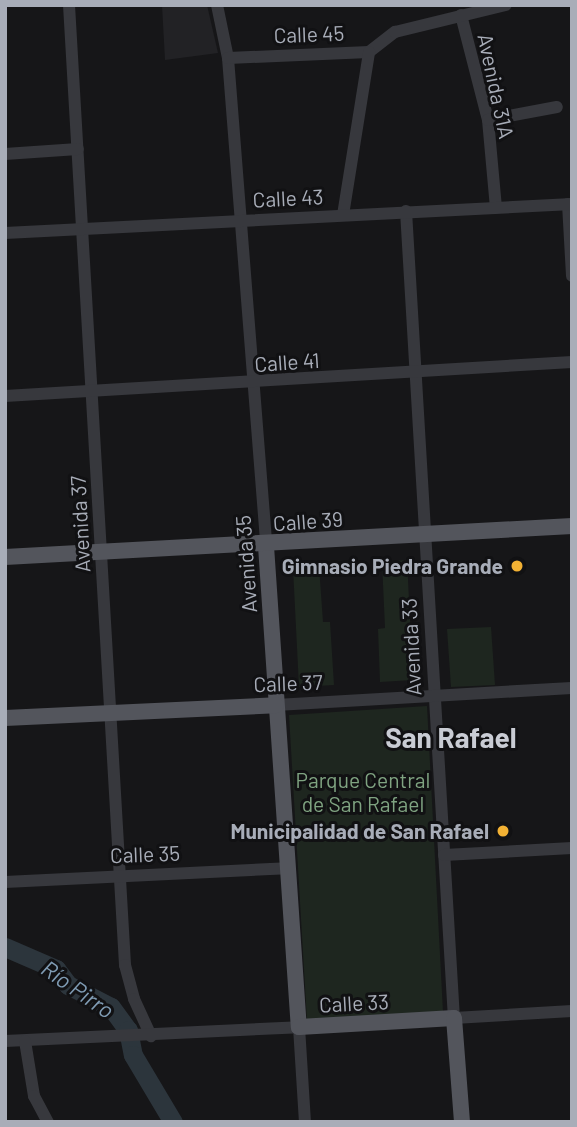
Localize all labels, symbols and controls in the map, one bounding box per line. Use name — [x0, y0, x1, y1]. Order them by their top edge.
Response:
street label: Calle 45 — [273, 20, 345, 48]
street label: Avenida 31A — [473, 31, 519, 141]
street label: Calle 43 — [252, 184, 324, 212]
street label: Calle 41 — [254, 347, 320, 377]
street label: Avenida 37 — [65, 475, 95, 573]
street label: Calle 39 — [272, 506, 344, 536]
street label: Avenida 35 — [230, 514, 262, 614]
place label: Gimnasio Piedra Grande — [282, 553, 503, 579]
marker: Gimnasio Piedra Grande — [509, 558, 525, 574]
street label: Avenida 33 — [396, 598, 426, 696]
street label: Calle 37 — [253, 669, 323, 697]
district label: San Rafael — [385, 720, 517, 754]
park label: Parque Central de San Rafael — [296, 767, 430, 817]
place label: Municipalidad de San Rafael — [230, 818, 489, 844]
marker: Municipalidad de San Rafael — [495, 823, 511, 839]
street label: Calle 35 — [110, 840, 180, 868]
water label: Río Pirro — [36, 954, 120, 1024]
street label: Calle 33 — [318, 989, 390, 1017]

